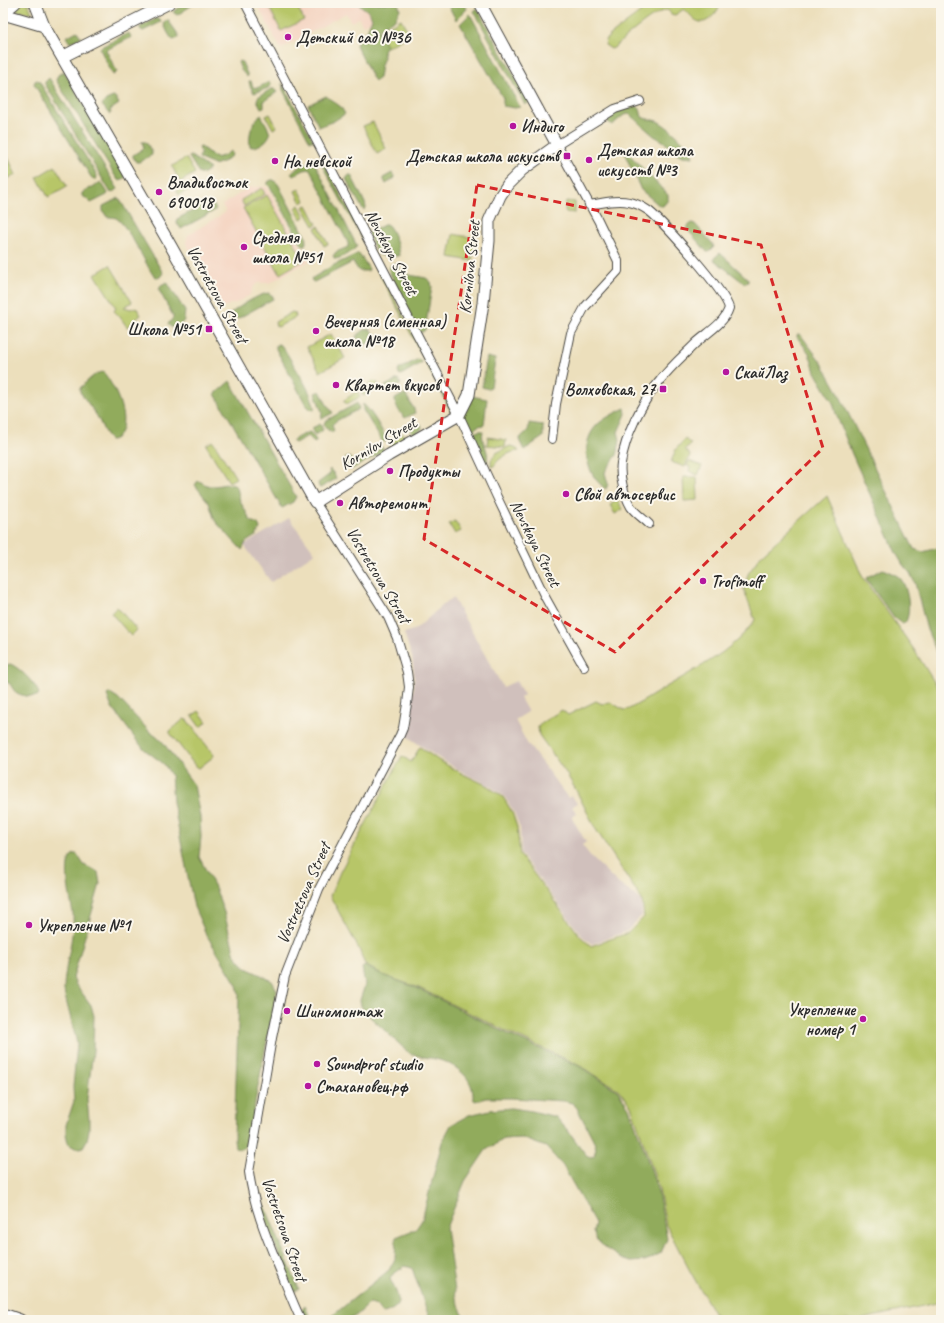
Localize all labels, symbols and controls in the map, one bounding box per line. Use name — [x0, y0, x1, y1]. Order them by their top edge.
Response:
place label: Детский сад №36 — [296, 27, 411, 48]
marker: Детский сад №36 — [283, 32, 293, 42]
place label: Индиго — [521, 116, 566, 137]
marker: Индиго — [508, 121, 518, 131]
place label: Детская школа искусcтв №3 — [597, 140, 694, 181]
place label: Детская школа искусcтв — [406, 146, 562, 167]
place label: На невской — [283, 151, 353, 172]
marker: Детская школа искусcтв — [562, 151, 572, 161]
marker: Детская школа искусcтв №3 — [584, 155, 594, 165]
marker: На невской — [270, 156, 280, 166]
place label: Владивосток 690018 — [167, 172, 248, 213]
marker: Владивосток 690018 — [154, 187, 164, 197]
street label: Nevskaya Street — [360, 206, 424, 301]
street label: Kornilova Street — [454, 217, 485, 314]
place label: Средняя школа №51 — [252, 227, 324, 268]
street label: Vostretsova Street — [182, 242, 254, 349]
marker: Средняя школа №51 — [239, 242, 249, 252]
place label: Вечерняя (сменная) школа №18 — [324, 311, 447, 352]
place label: Школа №51 — [127, 319, 203, 340]
marker: Школа №51 — [204, 324, 214, 334]
marker: Вечерняя (сменная) школа №18 — [311, 326, 321, 336]
place label: СкайЛаз — [734, 362, 789, 384]
marker: СкайЛаз — [721, 367, 731, 377]
place label: Квартет вкусов — [344, 375, 443, 396]
place label: Волховская, 27 — [565, 379, 657, 400]
marker: Квартет вкусов — [331, 380, 341, 390]
marker: Волховская, 27 — [658, 384, 668, 394]
street label: Kornilov Street — [336, 411, 422, 475]
place label: Продукты — [398, 461, 461, 482]
marker: Продукты — [385, 466, 395, 476]
place label: Свой автосервис — [574, 484, 676, 505]
marker: Свой автосервис — [561, 489, 571, 499]
place label: Авторемонт — [348, 493, 428, 514]
street label: Nevskaya Street — [506, 496, 567, 592]
marker: Авторемонт — [335, 498, 345, 508]
street label: Vostretsova Street — [342, 523, 417, 629]
place label: Trofimoff — [711, 571, 767, 592]
marker: Trofimoff — [698, 576, 708, 586]
street label: Vostretsova Street — [272, 837, 336, 947]
place label: Укрепление №1 — [37, 915, 133, 936]
marker: Укрепление №1 — [24, 920, 34, 930]
place label: Укрепление номер 1 — [788, 999, 857, 1040]
place label: Шиномонтаж — [295, 1001, 383, 1022]
marker: Шиномонтаж — [282, 1006, 292, 1016]
marker: Укрепление номер 1 — [858, 1014, 868, 1024]
place label: Soundprof studio — [325, 1054, 424, 1075]
marker: Soundprof studio — [312, 1059, 322, 1069]
place label: Стахановец.рф — [316, 1076, 409, 1097]
marker: Стахановец.рф — [303, 1081, 313, 1091]
street label: Vostretsova Street — [257, 1174, 313, 1286]

